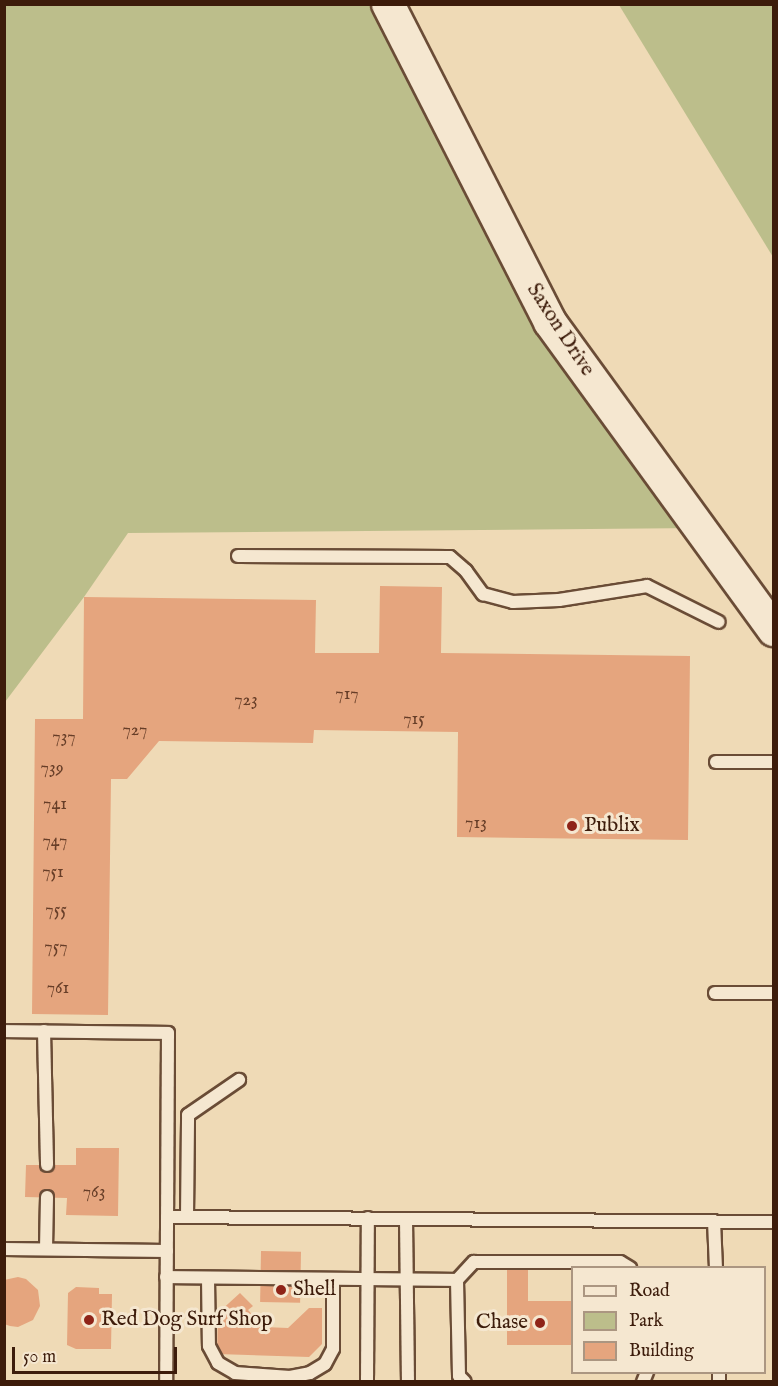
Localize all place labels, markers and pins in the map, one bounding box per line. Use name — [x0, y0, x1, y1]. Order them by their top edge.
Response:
place label: Publix — [584, 813, 640, 839]
marker: Publix — [565, 819, 579, 833]
place label: Shell — [293, 1277, 336, 1303]
marker: Shell — [274, 1283, 288, 1297]
place label: Red Dog Surf Shop — [101, 1307, 273, 1333]
place label: Chase — [476, 1310, 528, 1336]
marker: Red Dog Surf Shop — [82, 1313, 96, 1327]
marker: Chase — [533, 1316, 547, 1330]

